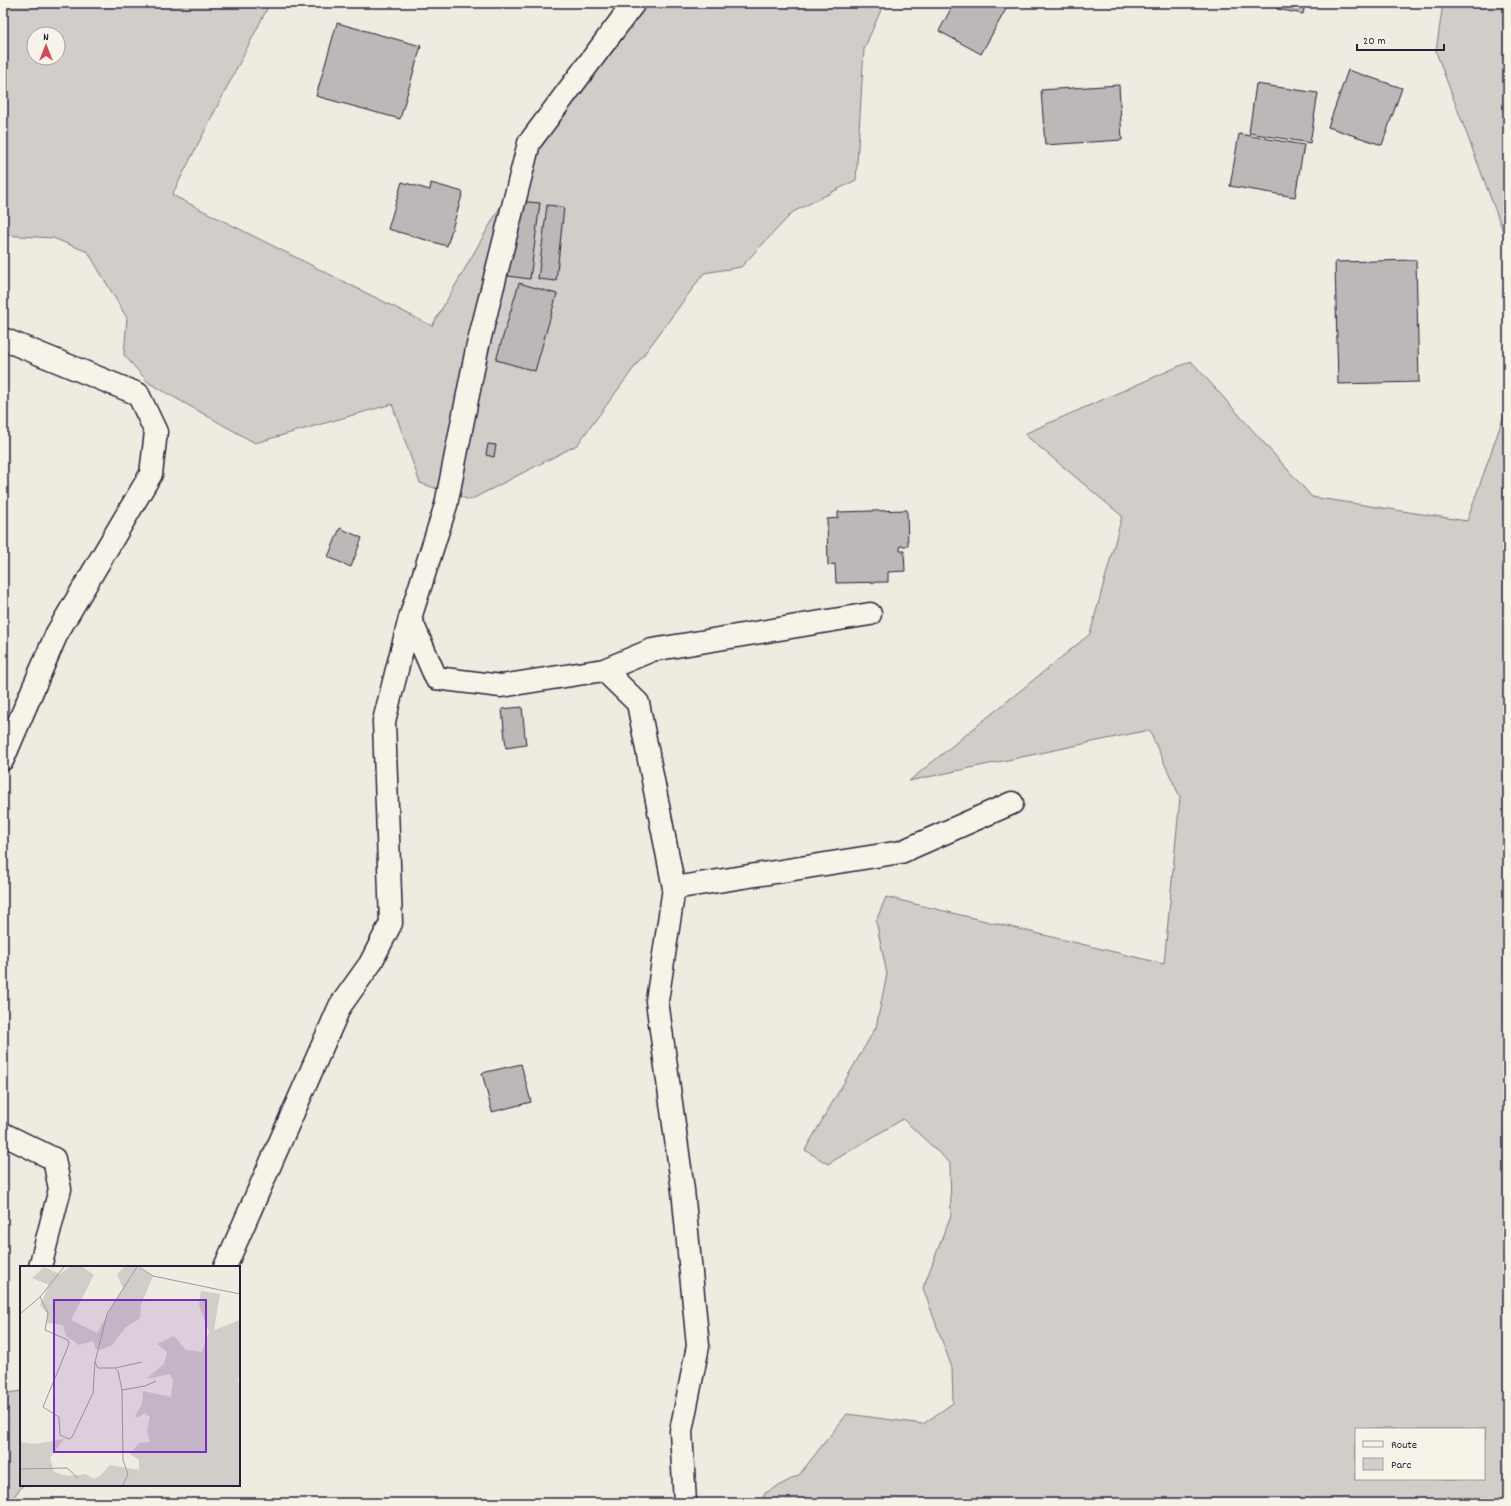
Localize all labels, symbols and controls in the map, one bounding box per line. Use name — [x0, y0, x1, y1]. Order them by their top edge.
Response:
north arrow — [26, 26, 66, 66]
scale bar — [1357, 26, 1444, 52]
text: N — [43, 30, 49, 46]
text: 20 m — [1363, 33, 1386, 50]
inset map — [20, 1266, 240, 1486]
legend — [1355, 1428, 1485, 1480]
text: Route — [1391, 1437, 1417, 1454]
text: Parc — [1391, 1457, 1412, 1474]

